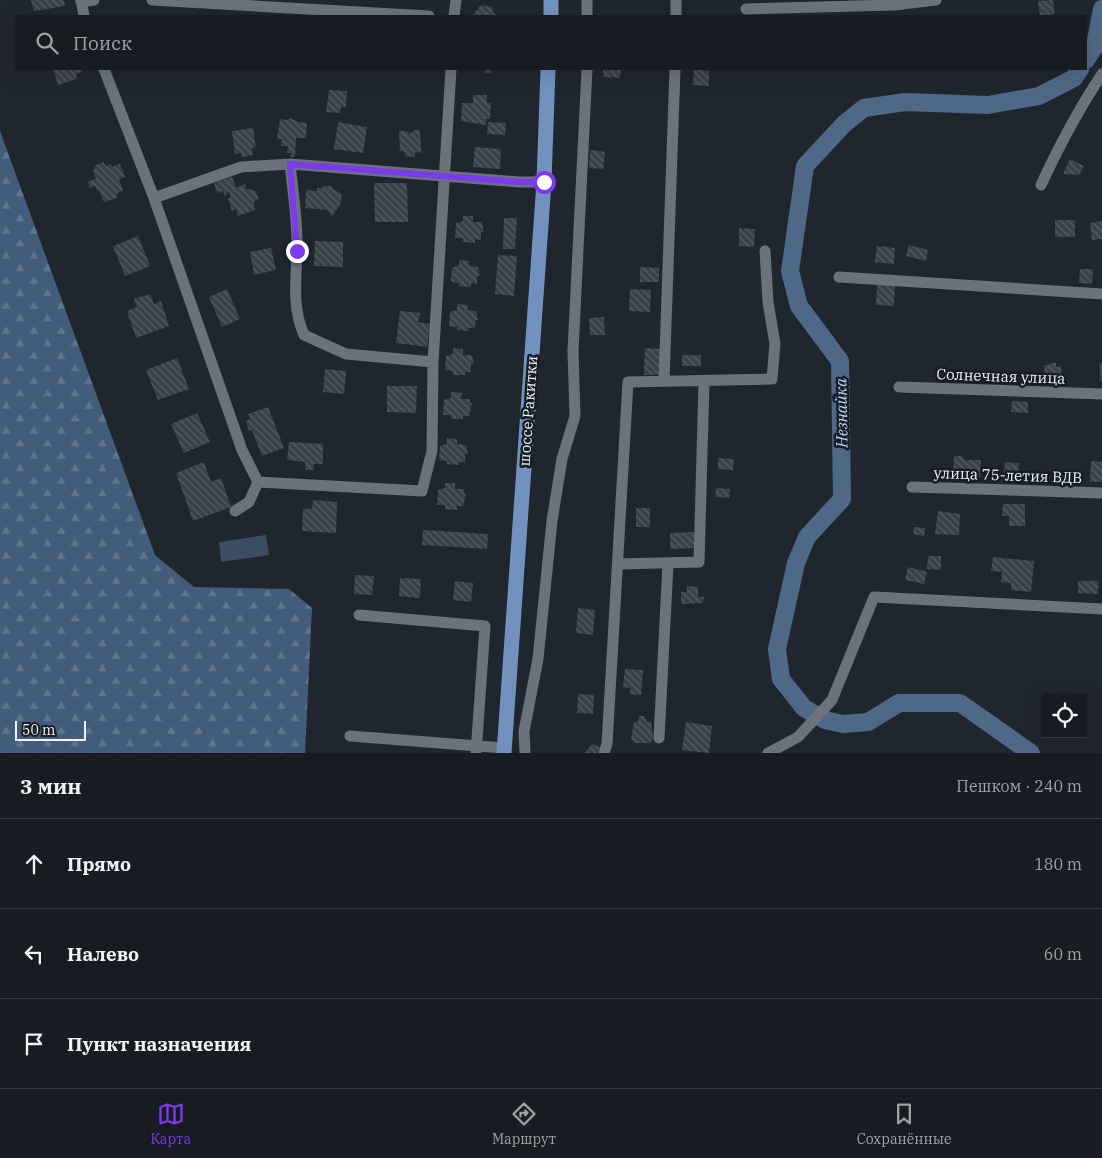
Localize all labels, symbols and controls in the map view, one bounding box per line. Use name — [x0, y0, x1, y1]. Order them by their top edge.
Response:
search box — [15, 15, 1087, 70]
icon: search — [33, 29, 61, 57]
text: Поиск — [73, 31, 132, 55]
route start — [533, 171, 556, 194]
route end — [286, 240, 309, 263]
street label: шоссе Ракитки — [515, 355, 541, 467]
street label: Солнечная улица — [936, 364, 1066, 388]
water label: Незнайка — [830, 378, 852, 449]
street label: улица 75-летия ВДВ — [933, 463, 1083, 487]
map controls — [1042, 693, 1087, 738]
button: locate — [1042, 693, 1087, 738]
scale bar — [15, 718, 86, 741]
text: 50 m — [22, 721, 55, 739]
text: 3 мин — [20, 772, 82, 800]
text: Пешком · 240 m — [956, 776, 1082, 796]
icon: ahead — [20, 850, 48, 878]
text: Прямо — [67, 852, 131, 876]
text: 180 m — [1034, 854, 1082, 874]
icon: left — [20, 940, 48, 968]
text: Налево — [67, 942, 139, 966]
text: 60 m — [1044, 944, 1082, 964]
icon: arrive — [20, 1030, 48, 1058]
text: Пункт назначения — [67, 1032, 251, 1056]
tab: Карта — [150, 1100, 191, 1148]
tab: Маршрут — [492, 1100, 556, 1148]
tab: Сохранённые — [857, 1100, 952, 1148]

